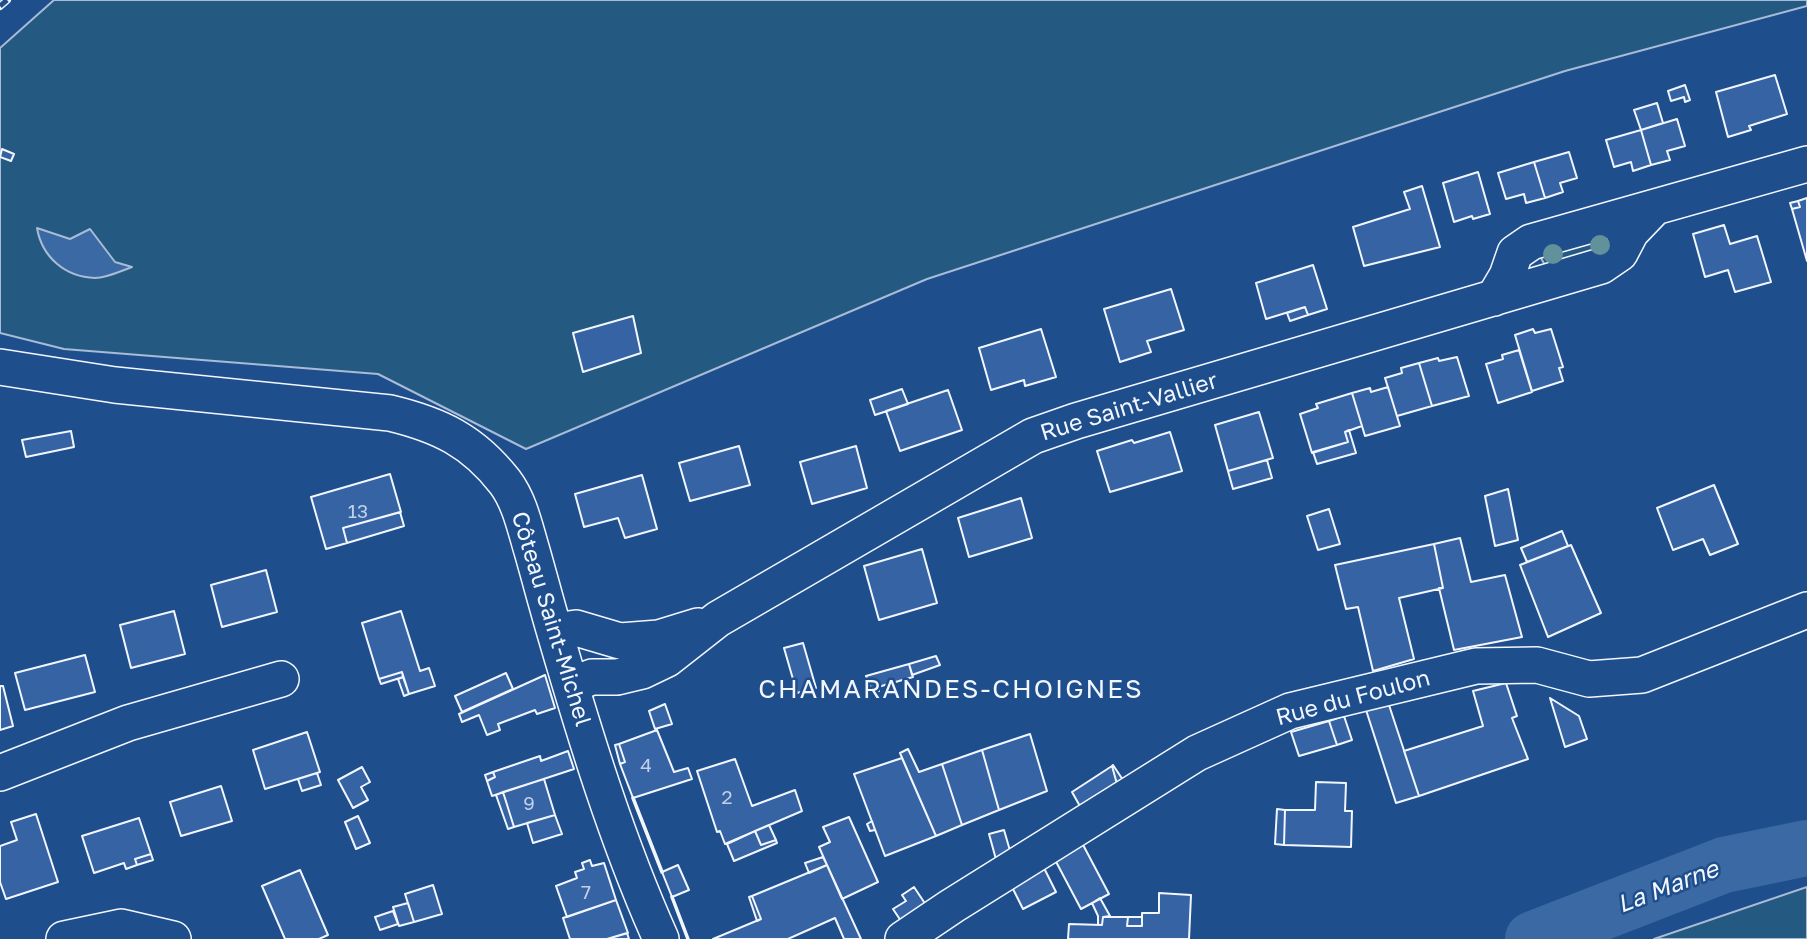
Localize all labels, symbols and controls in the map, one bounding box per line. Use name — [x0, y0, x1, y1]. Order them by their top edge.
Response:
street label: Rue Saint-Vallier — [1037, 367, 1221, 447]
house number: 13 — [348, 501, 368, 523]
street label: Côteau Saint-Michel — [505, 508, 597, 730]
street label: Rue du Foulon — [1273, 664, 1433, 732]
district label: CHAMARANDES-CHOIGNES — [761, 674, 1141, 706]
house number: 4 — [640, 755, 652, 777]
house number: 2 — [721, 787, 733, 809]
house number: 9 — [523, 793, 535, 815]
water label: La Marne — [1613, 855, 1723, 919]
house number: 7 — [581, 882, 591, 904]

